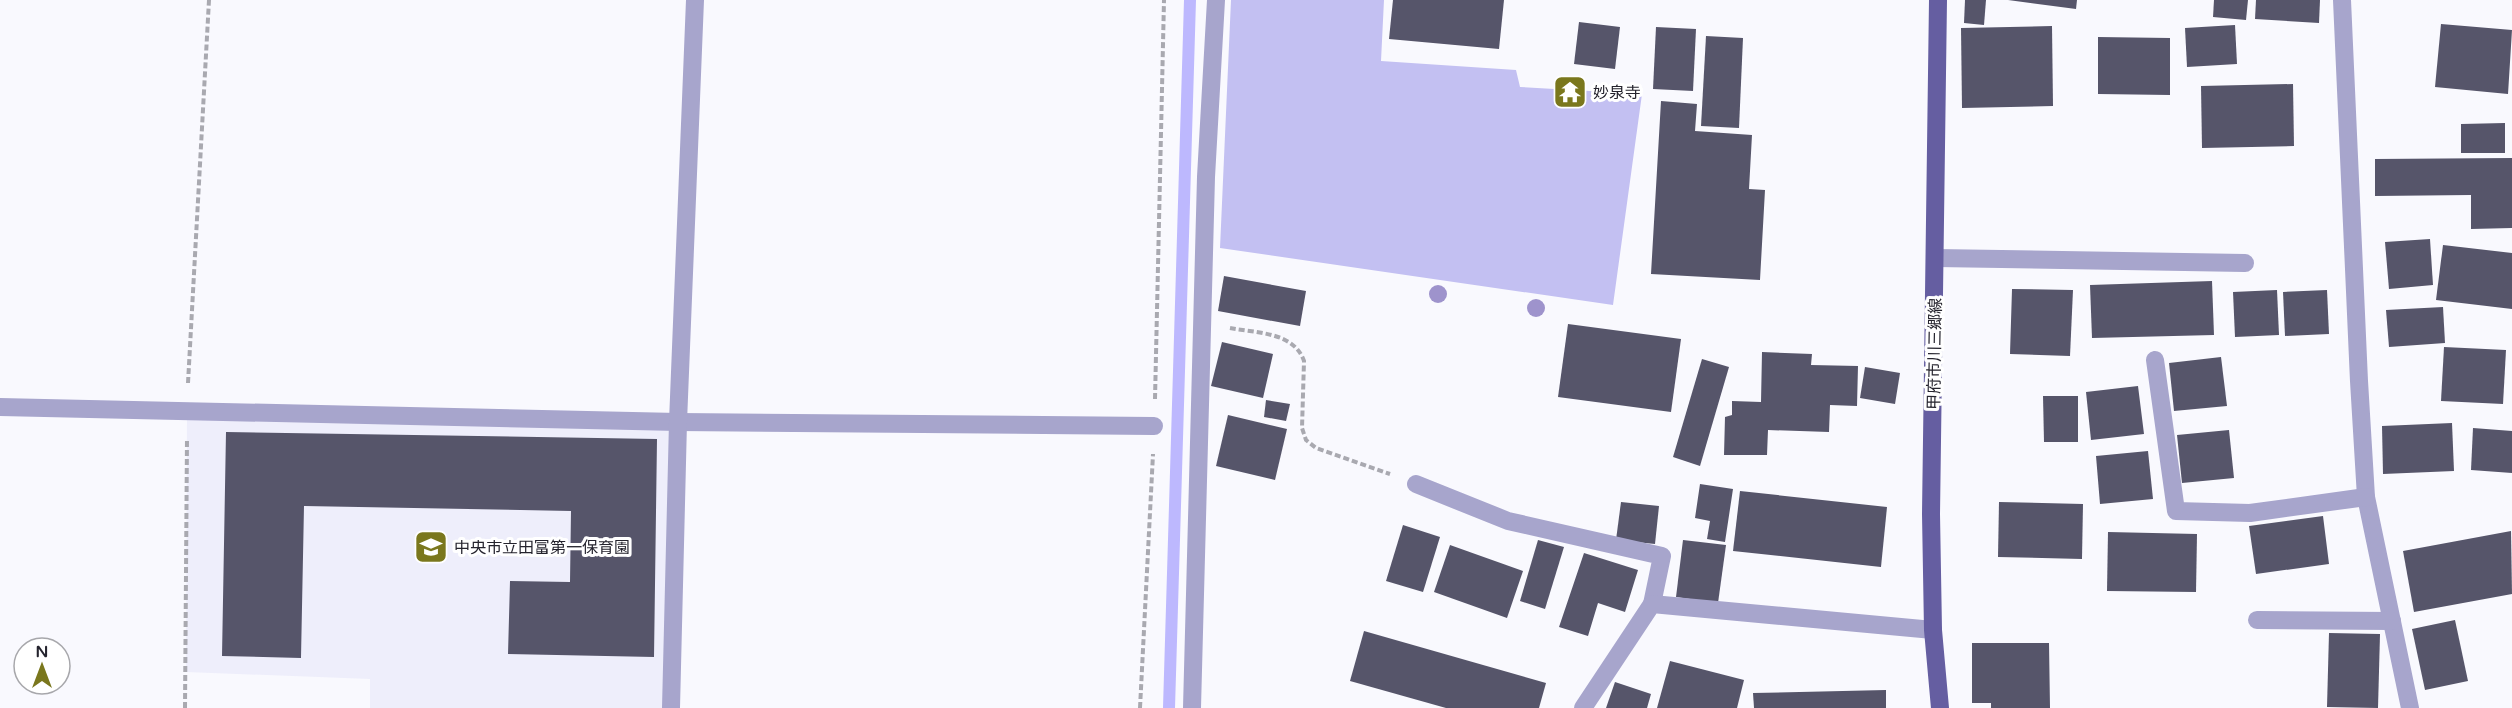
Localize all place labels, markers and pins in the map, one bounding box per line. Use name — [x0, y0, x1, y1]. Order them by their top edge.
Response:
temple icon: 妙泉寺 — [1552, 74, 1588, 110]
place label: 妙泉寺 — [1593, 83, 1641, 103]
school or university icon: 中央市立田富第一保育園 — [413, 529, 449, 565]
place label: 中央市立田富第一保育園 — [454, 538, 630, 558]

